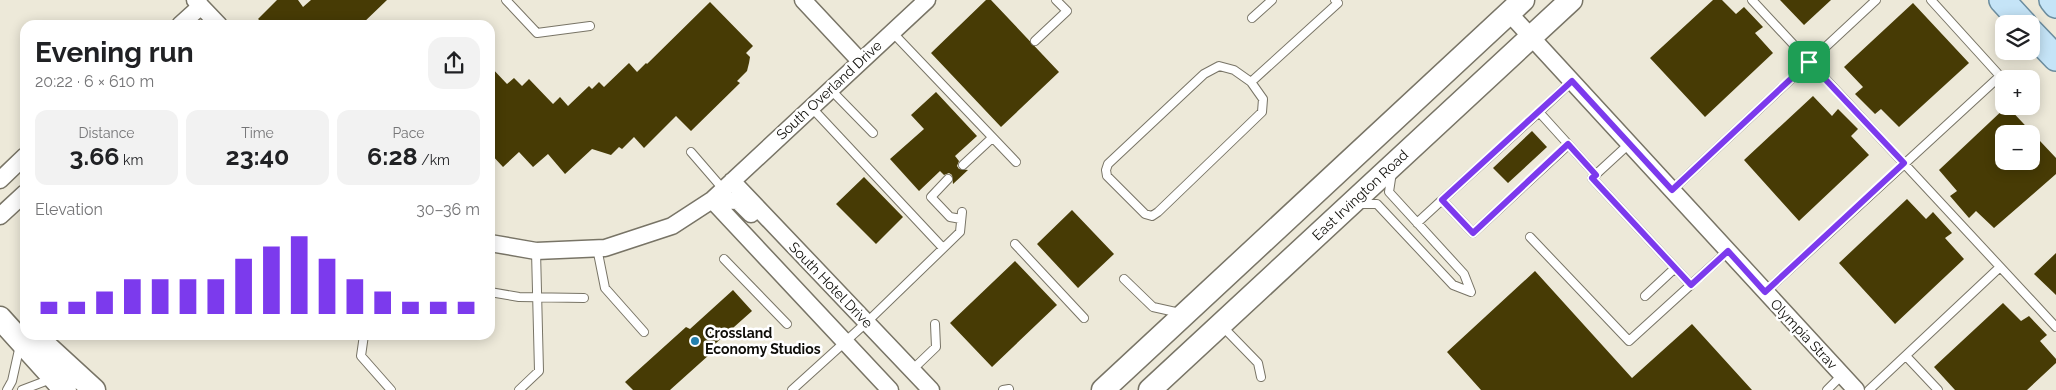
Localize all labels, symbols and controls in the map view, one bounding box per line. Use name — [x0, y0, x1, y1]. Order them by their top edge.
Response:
map controls — [1995, 15, 2040, 170]
button: layers — [1995, 15, 2040, 60]
text: Evening run — [35, 36, 194, 69]
button: share — [428, 37, 480, 89]
street label: South Overland Drive — [773, 37, 885, 143]
pin — [1788, 41, 1830, 83]
icon: arrive — [1795, 48, 1823, 76]
button: + — [1995, 70, 2040, 115]
text: 20:22 · 6 × 610 m — [35, 72, 154, 91]
text: Distance — [78, 125, 135, 141]
text: Time — [241, 125, 274, 141]
text: Pace — [392, 125, 425, 141]
button: − — [1995, 125, 2040, 170]
text: 3.66 — [70, 141, 120, 171]
text: 23:40 — [226, 141, 289, 171]
text: 6:28 — [367, 141, 418, 171]
street label: East Irvington Road — [1309, 147, 1411, 243]
text: km — [120, 152, 143, 168]
text: /km — [418, 152, 450, 168]
text: Elevation — [35, 200, 103, 219]
text: 30–36 m — [416, 200, 480, 219]
street label: South Hotel Drive — [786, 239, 876, 331]
street label: Olympia Strav — [1767, 296, 1841, 373]
place label: Crossland Economy Studios — [705, 325, 821, 357]
marker: Crossland Economy Studios — [689, 335, 701, 347]

